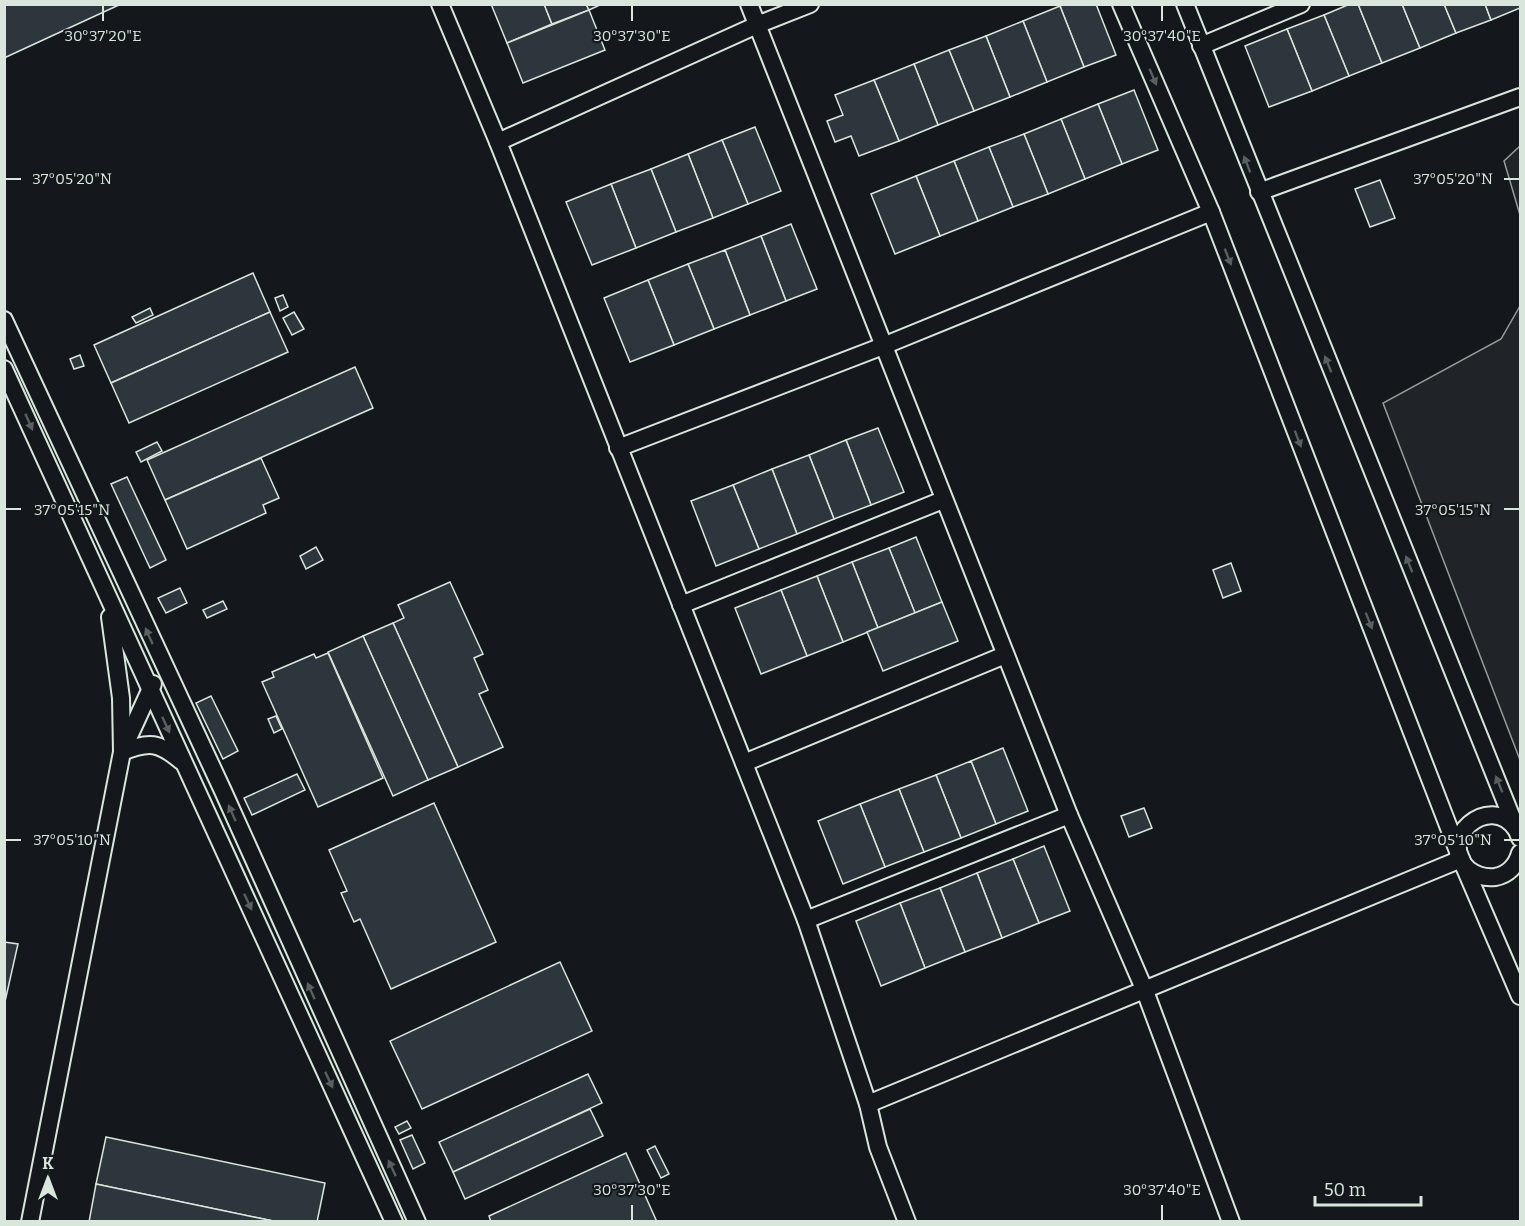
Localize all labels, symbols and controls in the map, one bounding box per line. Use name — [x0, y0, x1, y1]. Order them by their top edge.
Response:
text: 30°37'20"E — [65, 27, 142, 45]
text: 30°37'30"E — [593, 27, 671, 45]
text: 30°37'40"E — [1123, 27, 1201, 45]
one-way arrow — [1148, 69, 1157, 86]
one-way arrow — [1242, 154, 1252, 172]
text: 37°05'20"N — [32, 170, 112, 188]
text: 37°05'20"N — [1413, 170, 1493, 188]
one-way arrow — [1224, 248, 1233, 266]
one-way arrow — [1323, 355, 1332, 373]
one-way arrow — [24, 414, 33, 431]
one-way arrow — [1293, 431, 1303, 449]
text: 37°05'15"N — [34, 501, 110, 519]
text: 37°05'15"N — [1415, 501, 1491, 519]
one-way arrow — [1404, 555, 1413, 573]
one-way arrow — [1365, 612, 1374, 630]
one-way arrow — [144, 627, 154, 645]
one-way arrow — [161, 717, 171, 735]
one-way arrow — [1494, 774, 1504, 792]
one-way arrow — [227, 803, 237, 821]
text: 37°05'10"N — [33, 831, 111, 849]
text: 37°05'10"N — [1414, 831, 1492, 849]
one-way arrow — [243, 894, 252, 911]
one-way arrow — [306, 982, 315, 1000]
one-way arrow — [325, 1071, 334, 1088]
north arrow — [18, 1148, 78, 1208]
text: K — [42, 1154, 54, 1173]
one-way arrow — [388, 1160, 397, 1177]
scale bar — [1315, 1169, 1422, 1207]
text: 50 m — [1324, 1179, 1366, 1201]
text: 30°37'30"E — [593, 1181, 671, 1199]
text: 30°37'40"E — [1123, 1181, 1201, 1199]

